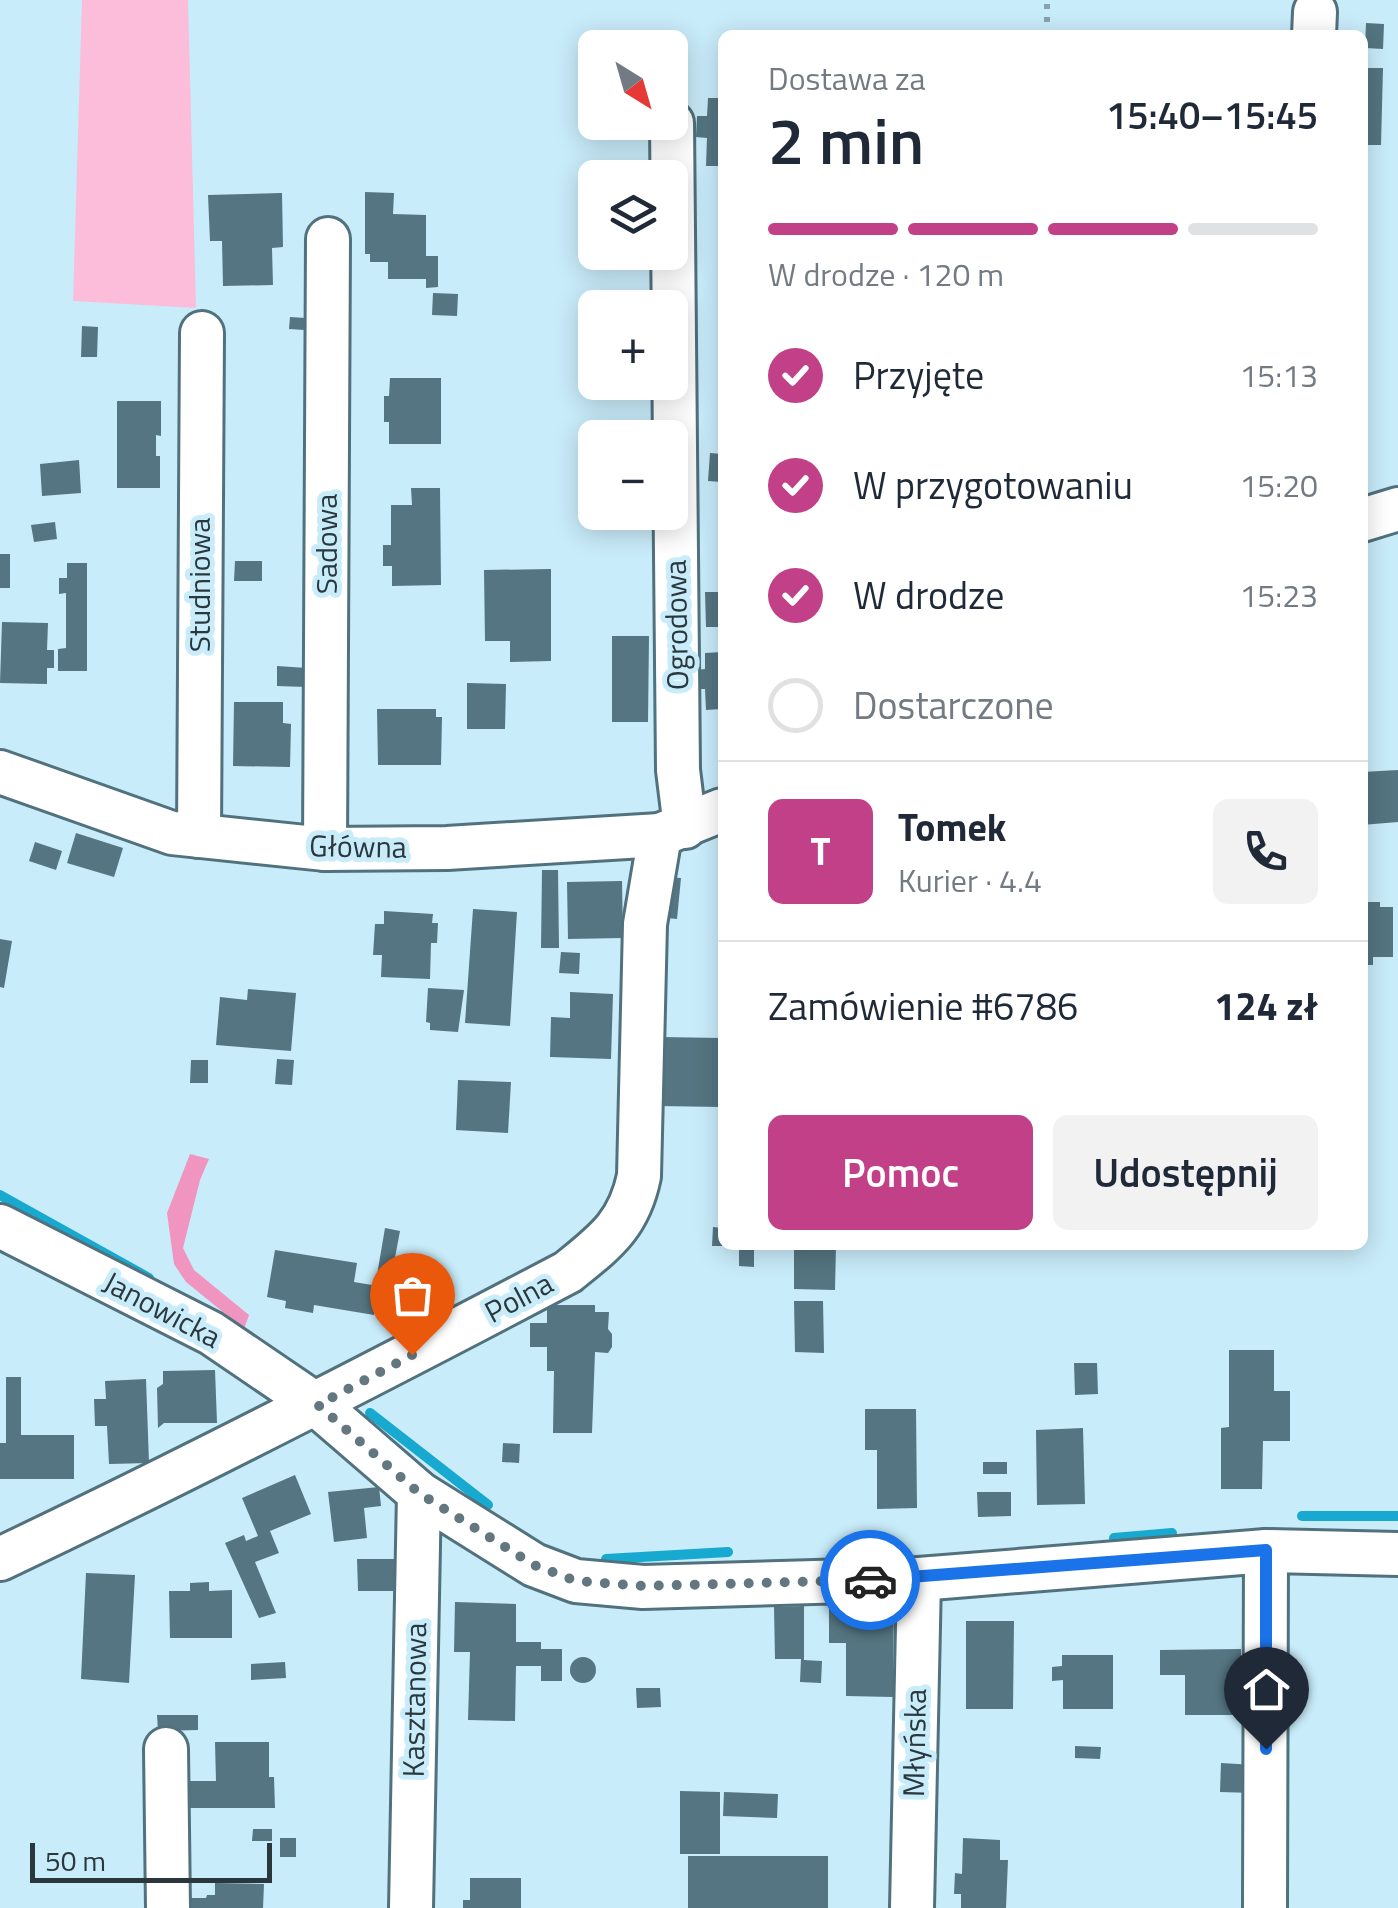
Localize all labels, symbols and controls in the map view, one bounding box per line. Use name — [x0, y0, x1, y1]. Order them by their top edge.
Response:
north arrow — [578, 30, 688, 140]
map controls — [578, 30, 688, 530]
text: Dostawa za — [768, 54, 926, 102]
text: 15:40–15:45 — [1106, 86, 1318, 144]
text: 2 min — [768, 90, 924, 189]
button: layers — [578, 160, 688, 270]
text: W drodze · 120 m — [768, 250, 1004, 298]
button: + — [578, 290, 688, 400]
text: Przyjęte — [853, 346, 984, 404]
icon: check — [768, 348, 823, 403]
text: 15:13 — [1239, 351, 1318, 399]
button: − — [578, 420, 688, 530]
text: W przygotowaniu — [853, 456, 1133, 514]
icon: check — [768, 458, 823, 513]
text: 15:20 — [1239, 461, 1318, 509]
street label: Sadowa — [303, 494, 349, 594]
street label: Studniowa — [176, 518, 222, 652]
street label: Ogrodowa — [652, 559, 700, 691]
text: W drodze — [853, 566, 1004, 624]
icon: check — [768, 568, 823, 623]
text: 15:23 — [1239, 571, 1318, 619]
text: Dostarczone — [853, 676, 1054, 734]
text: Tomek — [898, 798, 1006, 856]
button: phone — [1213, 799, 1318, 904]
street label: Główna — [309, 822, 407, 870]
text: T — [811, 822, 831, 880]
text: Kurier · 4.4 — [898, 856, 1042, 904]
text: Zamówienie #6786 — [768, 977, 1078, 1035]
text: 124 zł — [1214, 977, 1318, 1035]
button: Pomoc — [768, 1115, 1033, 1230]
button: Udostępnij — [1053, 1115, 1318, 1230]
pin — [370, 1253, 455, 1356]
street label: Janowicka — [95, 1259, 229, 1359]
street label: Polna — [476, 1260, 561, 1334]
icon: bag — [385, 1268, 440, 1323]
courier — [820, 1530, 920, 1630]
icon: car — [843, 1553, 898, 1608]
street label: Kasztanowa — [390, 1622, 438, 1778]
pin — [1224, 1647, 1309, 1750]
icon: home — [1239, 1662, 1294, 1717]
street label: Młyńska — [890, 1688, 938, 1798]
scale bar — [30, 1838, 272, 1882]
text: 50 m — [45, 1839, 106, 1882]

